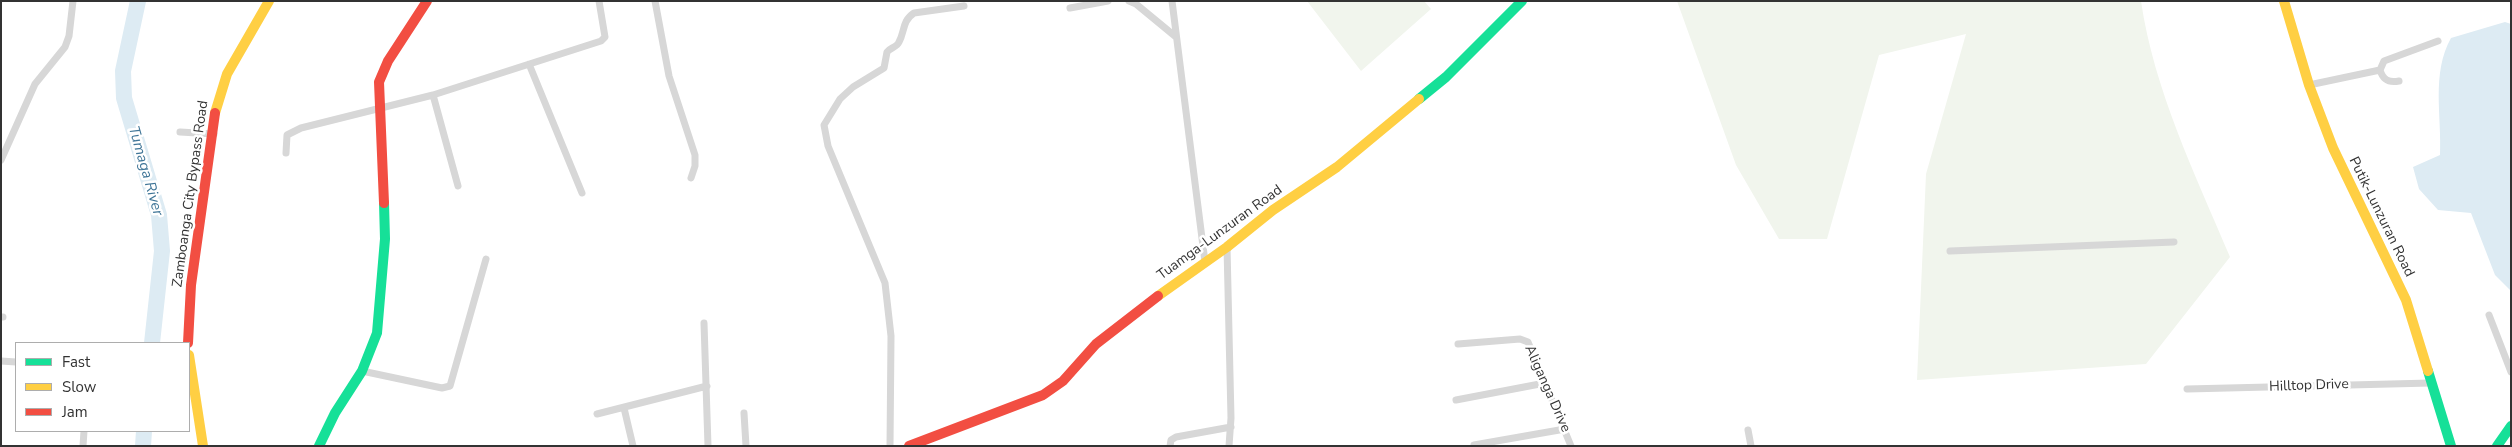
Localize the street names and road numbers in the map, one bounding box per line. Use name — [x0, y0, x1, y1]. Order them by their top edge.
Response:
street label: Zamboanga City Bypass Road — [170, 100, 212, 288]
street label: Putik-Lunzuran Road — [2345, 154, 2417, 280]
street label: Tuamga-Lunzuran Road — [1154, 182, 1286, 284]
street label: Aliganga Drive — [1520, 343, 1574, 435]
street label: Hilltop Drive — [2269, 376, 2349, 396]

